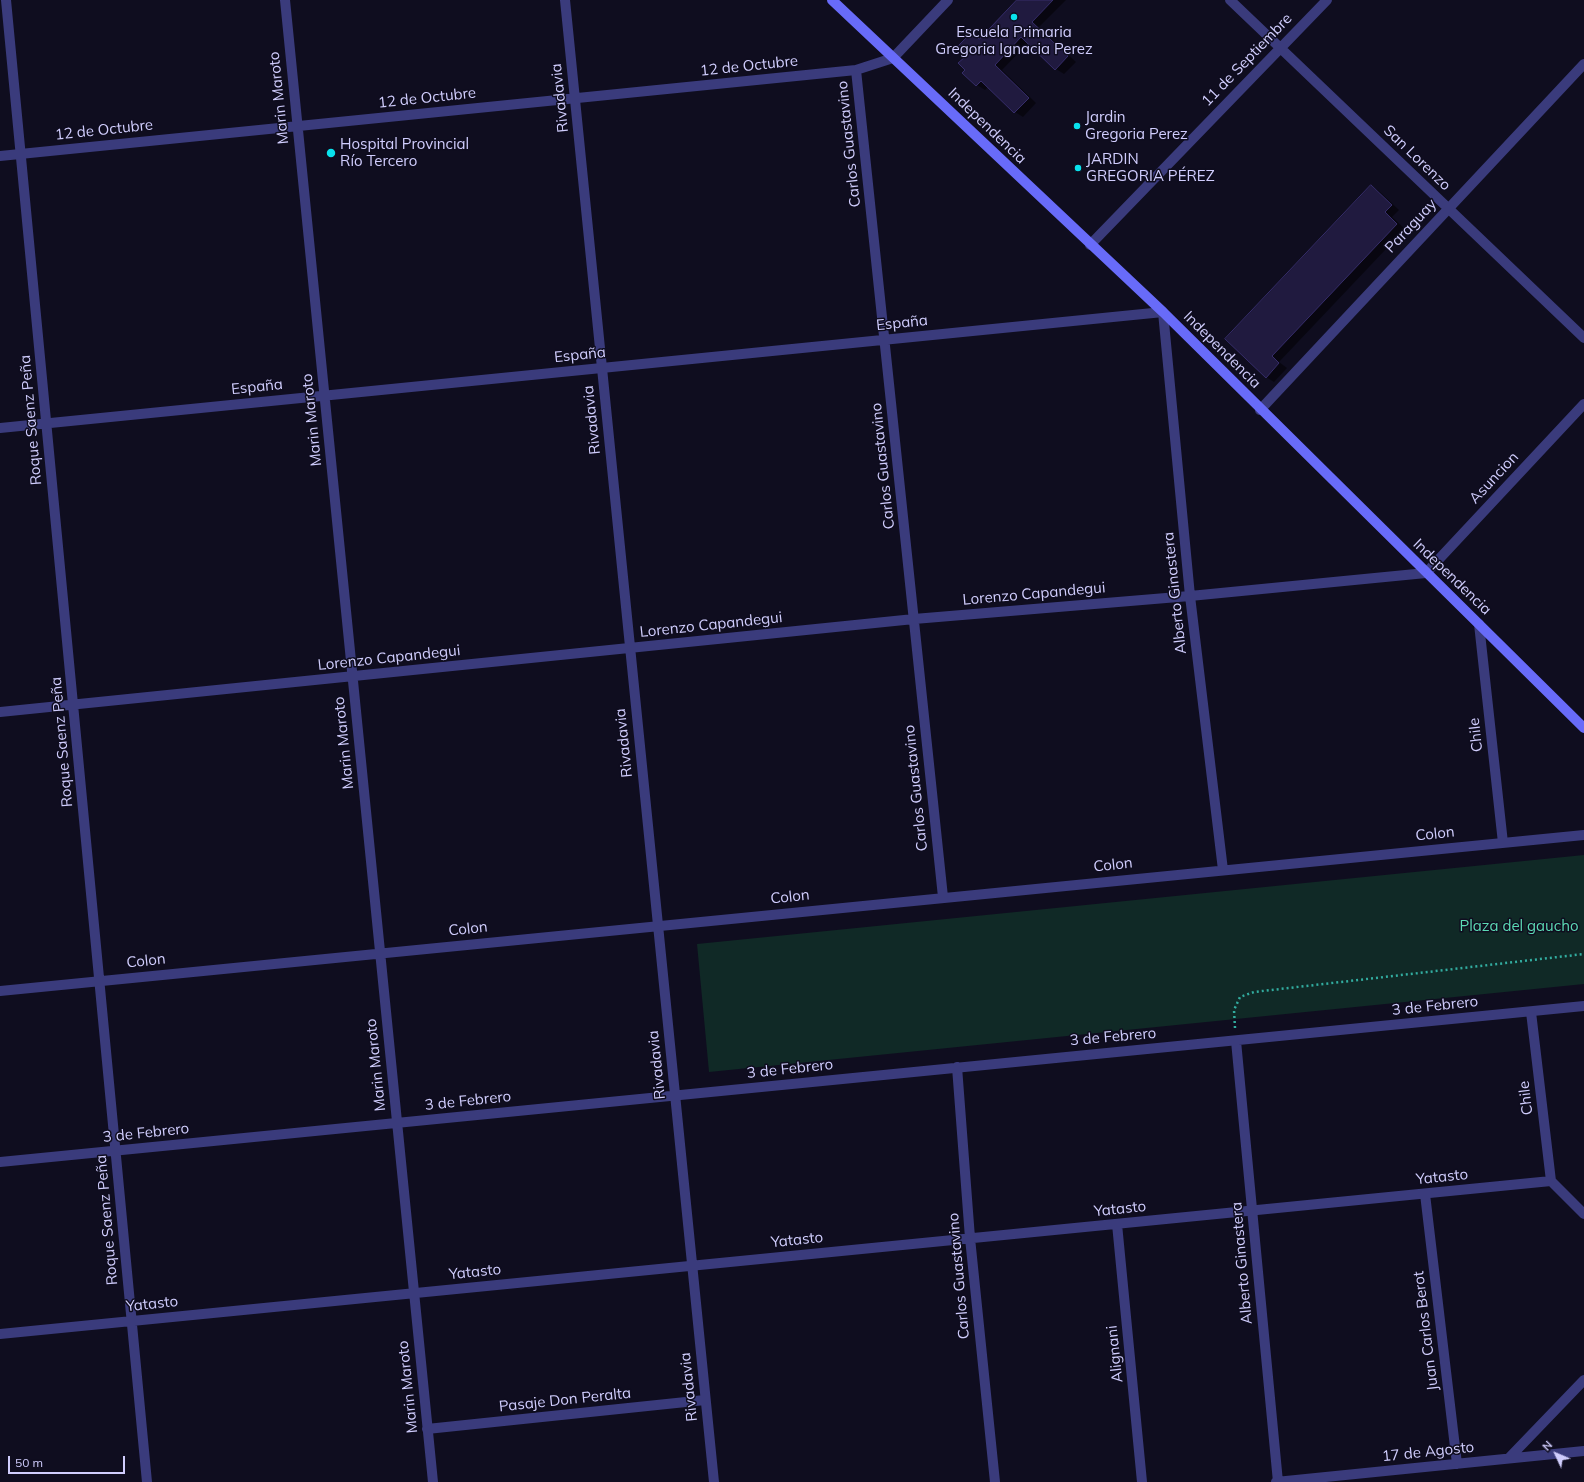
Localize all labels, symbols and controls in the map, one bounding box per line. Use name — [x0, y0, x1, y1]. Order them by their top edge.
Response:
street label: 11 de Septiembre — [1198, 10, 1296, 110]
marker: Escuela Primaria Gregoria Ignacia Perez — [1009, 12, 1019, 22]
place label: Escuela Primaria Gregoria Ignacia Perez — [935, 23, 1093, 58]
street label: Marin Maroto — [265, 51, 293, 145]
street label: 12 de Octubre — [699, 52, 799, 80]
street label: Rivadavia — [547, 63, 573, 133]
street label: Carlos Guastavino — [833, 80, 865, 208]
street label: 12 de Octubre — [377, 84, 477, 112]
street label: Independencia — [944, 84, 1030, 168]
place label: Jardin Gregoria Perez — [1085, 108, 1188, 143]
street label: 12 de Octubre — [54, 116, 154, 144]
marker: Jardin Gregoria Perez — [1072, 121, 1082, 131]
street label: San Lorenzo — [1380, 122, 1454, 194]
place label: Hospital Provincial Río Tercero — [340, 135, 469, 170]
marker: Hospital Provincial Río Tercero — [325, 147, 337, 159]
place label: JARDIN GREGORIA PÉREZ — [1086, 150, 1215, 185]
marker: JARDIN GREGORIA PÉREZ — [1073, 163, 1083, 173]
street label: Paraguay — [1381, 195, 1441, 257]
street label: Independencia — [1180, 308, 1264, 392]
street label: España — [875, 311, 929, 335]
street label: España — [553, 343, 607, 367]
street label: Roque Saenz Peña — [16, 354, 46, 486]
street label: Marin Maroto — [298, 373, 326, 467]
street label: España — [230, 375, 284, 399]
street label: Rivadavia — [579, 385, 605, 455]
street label: Carlos Guastavino — [867, 402, 899, 530]
street label: Asuncion — [1466, 448, 1522, 508]
street label: Alberto Ginastera — [1160, 531, 1190, 655]
street label: Independencia — [1409, 535, 1495, 619]
street label: Lorenzo Capandegui — [962, 579, 1106, 609]
street label: Lorenzo Capandegui — [639, 609, 783, 641]
street label: Lorenzo Capandegui — [317, 642, 461, 674]
street label: Roque Saenz Peña — [47, 676, 77, 808]
street label: Marin Maroto — [330, 696, 358, 790]
street label: Rivadavia — [611, 708, 637, 778]
street label: Chile — [1465, 717, 1487, 753]
street label: Carlos Guastavino — [900, 724, 932, 852]
street label: Colon — [1415, 823, 1455, 845]
street label: Colon — [1093, 854, 1133, 876]
street label: Colon — [770, 886, 810, 908]
park label: Plaza del gaucho — [1459, 917, 1579, 935]
street label: Colon — [448, 918, 488, 940]
street label: Colon — [126, 950, 166, 972]
street label: 3 de Febrero — [1391, 993, 1479, 1019]
street label: Marin Maroto — [362, 1018, 390, 1112]
street label: 3 de Febrero — [1069, 1024, 1157, 1050]
street label: Rivadavia — [644, 1030, 670, 1100]
street label: 3 de Febrero — [746, 1056, 834, 1082]
street label: Chile — [1515, 1080, 1537, 1116]
street label: 3 de Febrero — [424, 1088, 512, 1114]
street label: 3 de Febrero — [102, 1120, 190, 1146]
street label: Roque Saenz Peña — [92, 1154, 122, 1286]
street label: Yatasto — [1415, 1165, 1469, 1189]
street label: Yatasto — [1093, 1197, 1147, 1221]
street label: Alberto Ginastera — [1228, 1201, 1256, 1325]
street label: Carlos Guastavino — [944, 1212, 974, 1340]
street label: Yatasto — [770, 1228, 824, 1252]
street label: Yatasto — [448, 1260, 502, 1284]
street label: Juan Carlos Berot — [1410, 1270, 1442, 1392]
street label: Yatasto — [125, 1292, 179, 1316]
street label: Alignani — [1103, 1325, 1127, 1383]
street label: Marin Maroto — [394, 1340, 422, 1434]
street label: Rivadavia — [676, 1352, 702, 1422]
street label: Pasaje Don Peralta — [498, 1384, 632, 1416]
north arrow — [1536, 1434, 1576, 1474]
street label: 17 de Agosto — [1381, 1438, 1475, 1466]
text: N — [1539, 1438, 1555, 1454]
scale bar — [10, 1448, 127, 1474]
text: 50 m — [15, 1455, 43, 1470]

